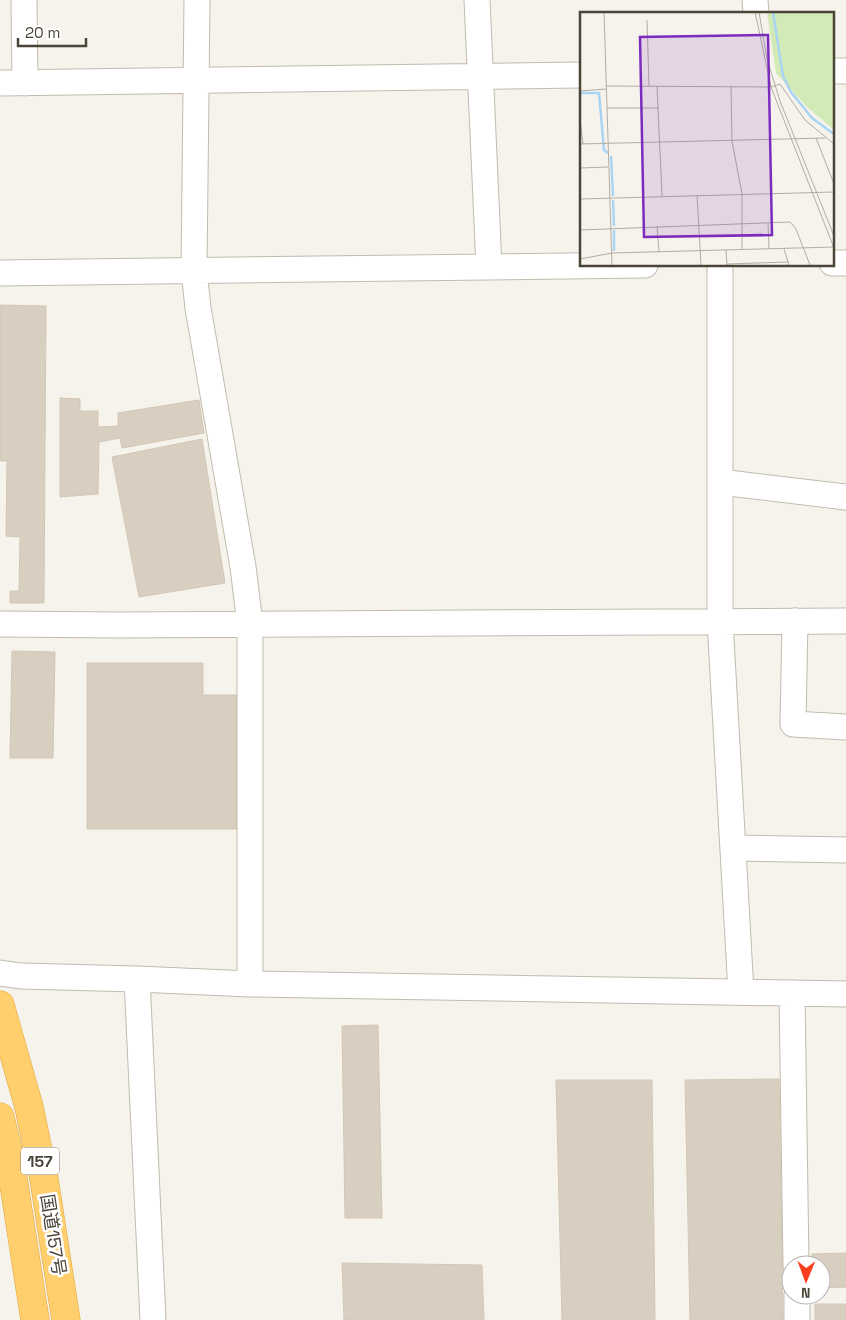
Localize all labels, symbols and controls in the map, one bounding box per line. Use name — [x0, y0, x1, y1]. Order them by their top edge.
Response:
inset map — [580, 12, 834, 266]
scale bar — [18, 15, 85, 47]
text: 20 m — [25, 23, 60, 42]
road number: 157 — [21, 1148, 59, 1174]
street label: 国道157号 — [36, 1193, 71, 1277]
north arrow — [781, 1255, 831, 1305]
text: N — [801, 1284, 811, 1302]

